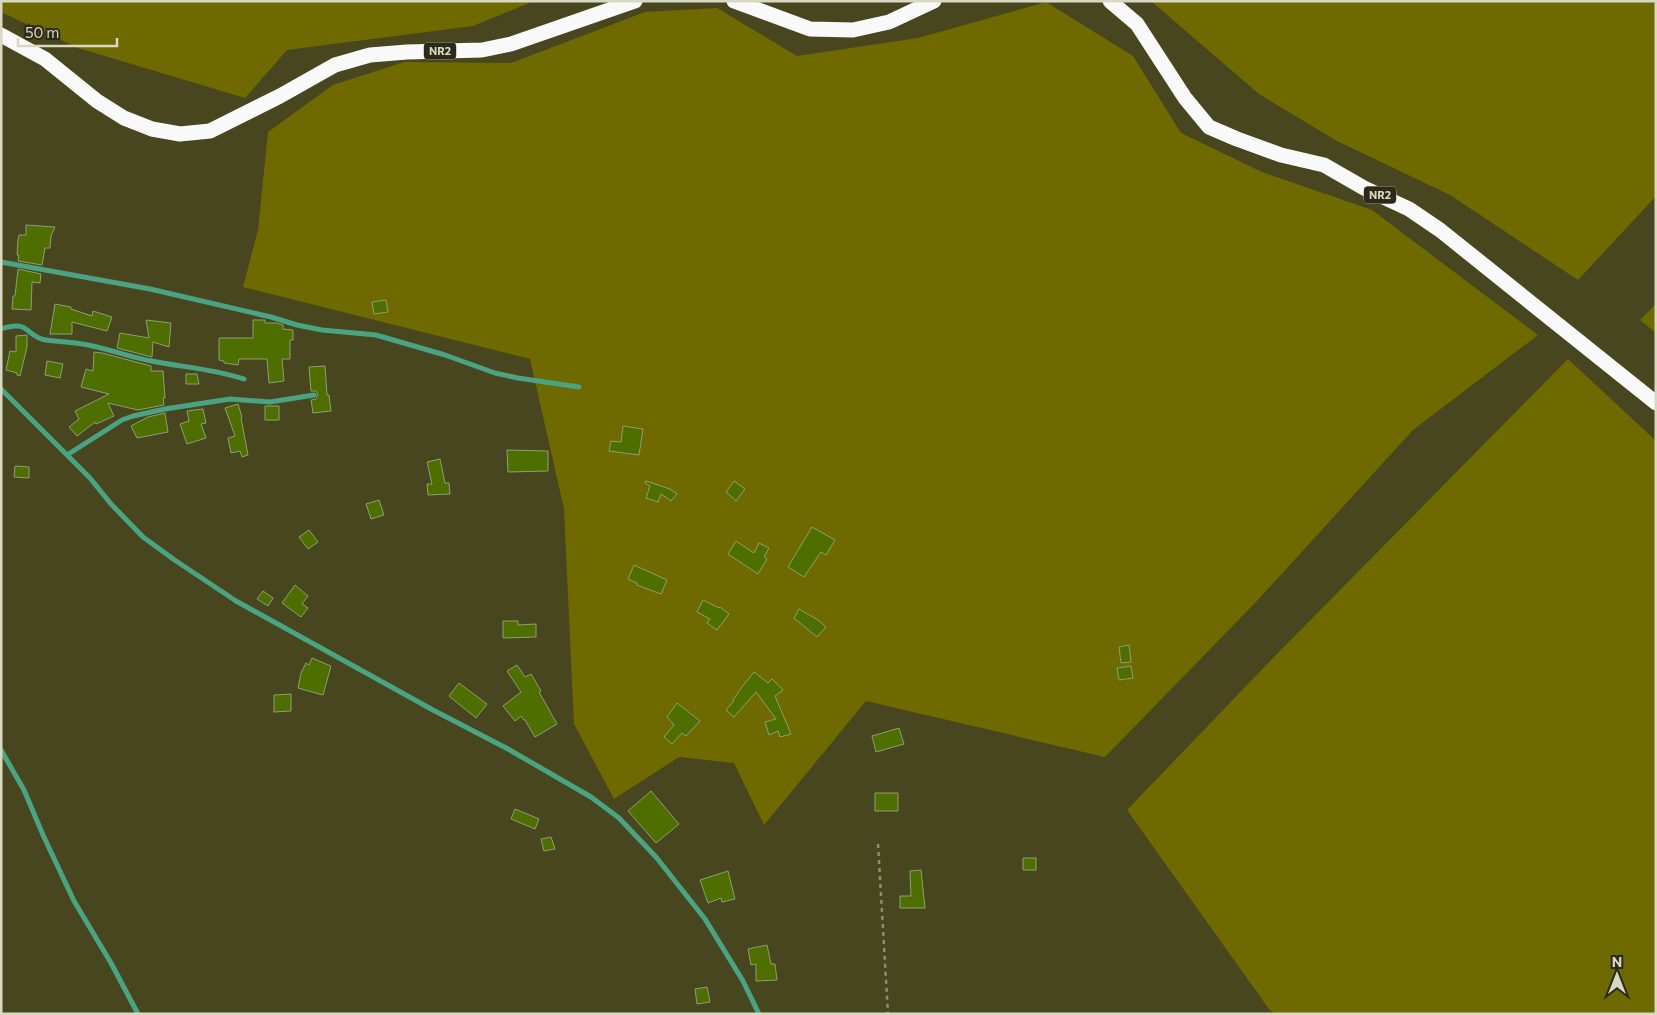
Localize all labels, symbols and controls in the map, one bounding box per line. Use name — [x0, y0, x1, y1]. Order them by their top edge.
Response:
scale bar — [18, 15, 116, 47]
text: 50 m — [25, 23, 59, 41]
road number: NR2 — [424, 42, 456, 59]
road number: NR2 — [1364, 186, 1396, 204]
north arrow — [1592, 950, 1642, 1000]
text: N — [1612, 953, 1622, 970]

